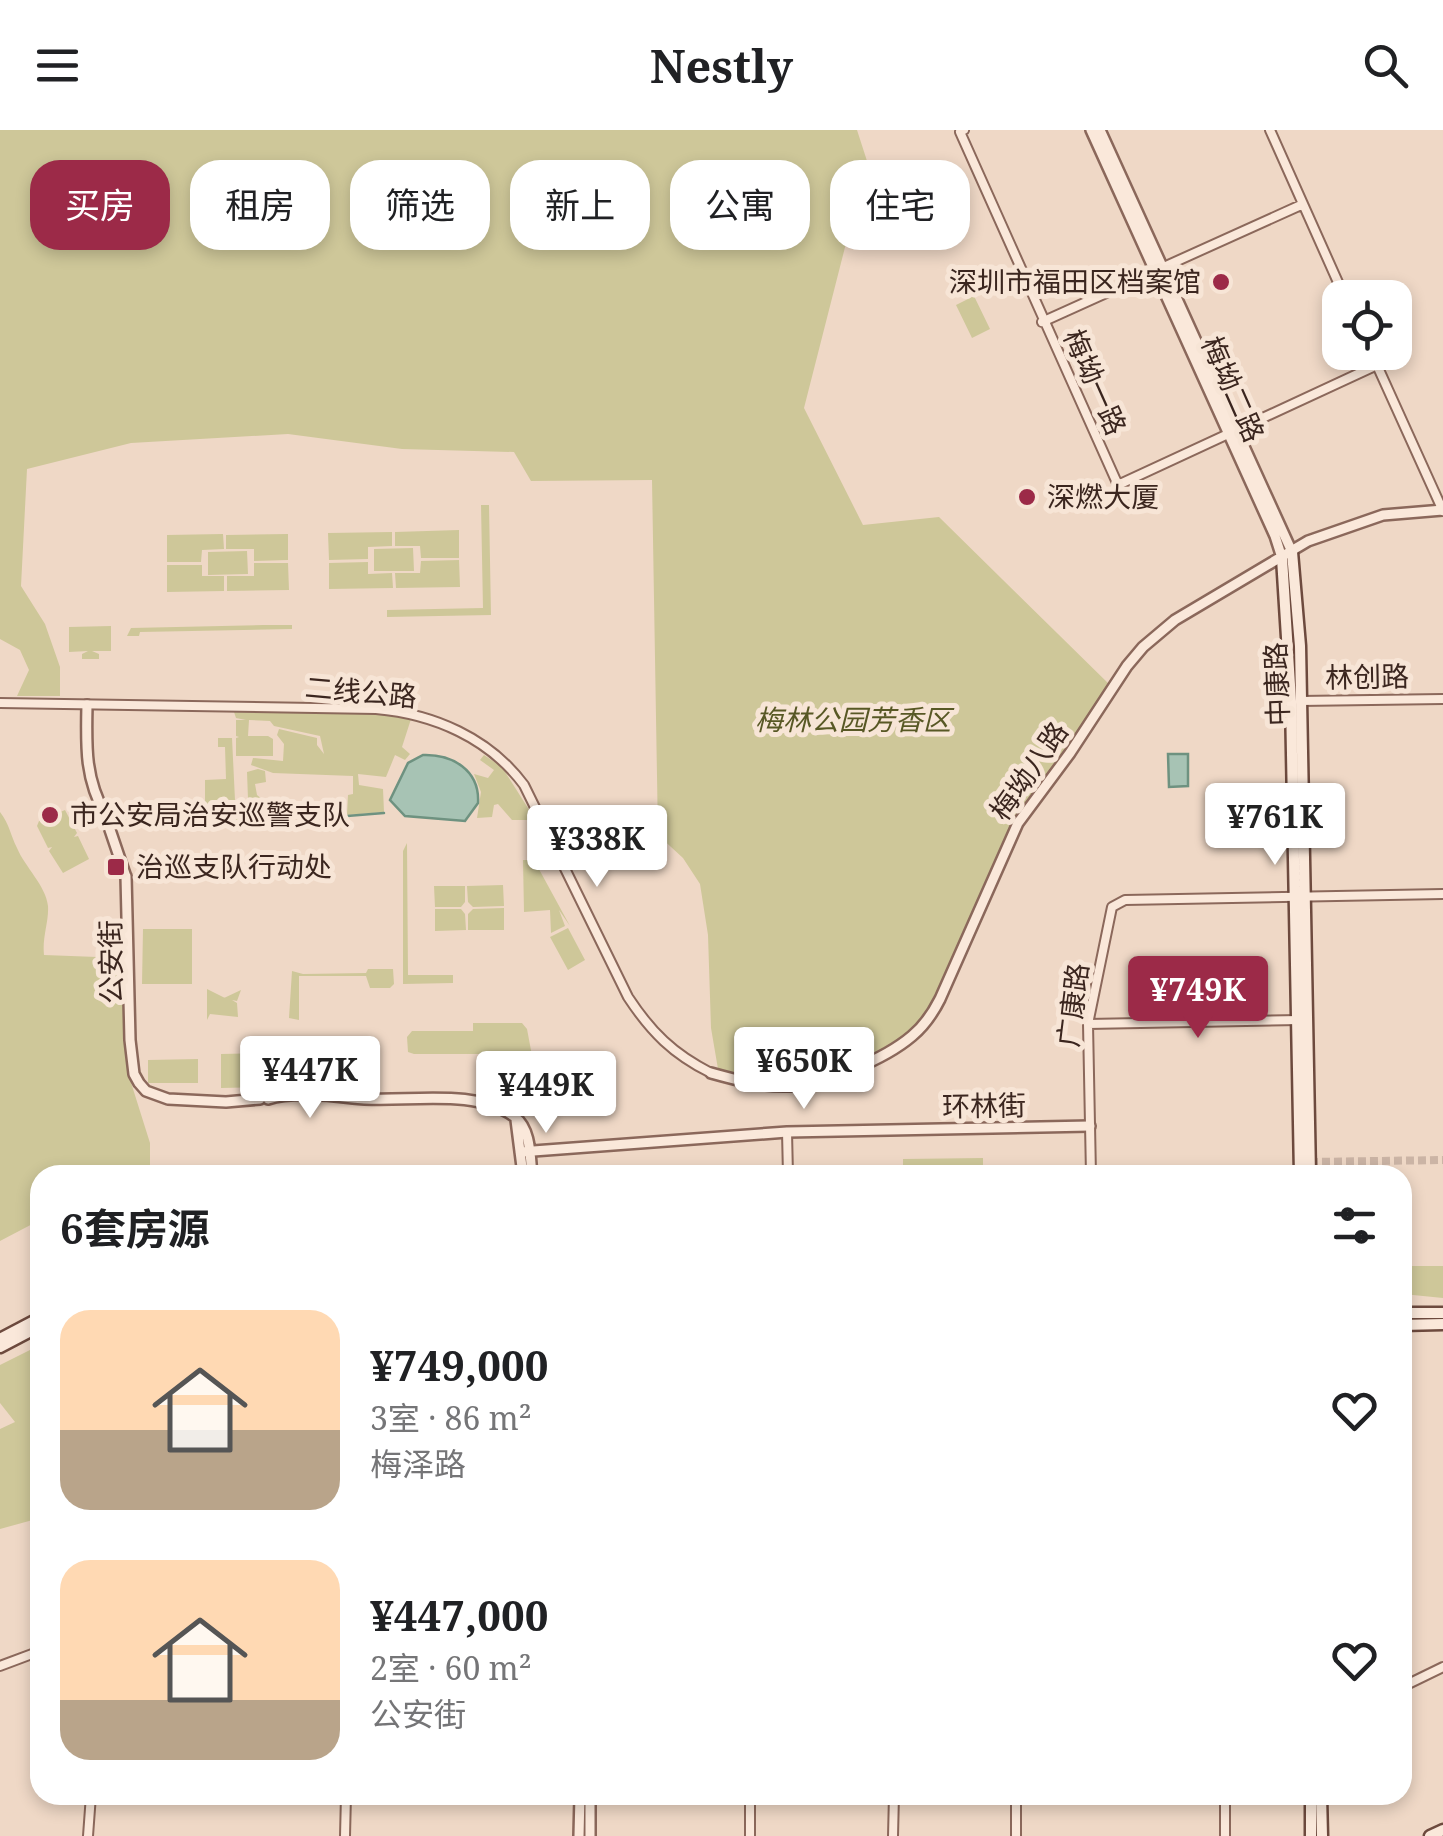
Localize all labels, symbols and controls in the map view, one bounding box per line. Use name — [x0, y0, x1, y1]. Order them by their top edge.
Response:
text: Nestly — [650, 35, 793, 96]
icon: menu — [30, 38, 85, 93]
icon: search — [1358, 38, 1413, 93]
chip: 买房 — [30, 160, 170, 250]
chip: 租房 — [190, 160, 330, 250]
chip: 筛选 — [350, 160, 490, 250]
chip: 新上 — [510, 160, 650, 250]
chip: 公寓 — [670, 160, 810, 250]
chip: 住宅 — [830, 160, 970, 250]
place label: 深圳市福田区档案馆 — [949, 262, 1201, 300]
marker: 深圳市福田区档案馆 — [1210, 271, 1232, 293]
map controls — [1322, 280, 1412, 370]
button: locate — [1322, 280, 1412, 370]
street label: 梅坳一路 — [1056, 323, 1136, 440]
street label: 梅坳二路 — [1194, 330, 1274, 447]
place label: 深燃大厦 — [1047, 477, 1159, 515]
marker: 深燃大厦 — [1016, 486, 1038, 508]
street label: 中康路 — [1256, 641, 1296, 727]
street label: 林创路 — [1325, 656, 1409, 696]
street label: 二线公路 — [304, 667, 419, 715]
park label: 梅林公园芳香区 — [755, 700, 955, 738]
street label: 梅坳八路 — [980, 714, 1076, 827]
pin: ¥761K — [1205, 783, 1345, 868]
text: ¥761K — [1227, 794, 1323, 837]
place label: 市公安局治安巡警支队 — [70, 795, 350, 833]
marker: 市公安局治安巡警支队 — [39, 804, 61, 826]
pin: ¥338K — [527, 805, 667, 890]
text: ¥338K — [549, 816, 645, 859]
place label: 治巡支队行动处 — [136, 847, 332, 885]
marker: 治巡支队行动处 — [105, 856, 127, 878]
street label: 公安街 — [90, 920, 130, 1004]
pin: ¥749K — [1128, 956, 1268, 1041]
street label: 广康路 — [1048, 961, 1096, 1049]
text: ¥749K — [1150, 967, 1246, 1010]
pin: ¥650K — [734, 1027, 874, 1112]
pin: ¥447K — [240, 1036, 380, 1121]
text: ¥650K — [756, 1038, 852, 1081]
text: ¥447K — [262, 1047, 358, 1090]
pin: ¥449K — [476, 1051, 616, 1136]
text: ¥449K — [498, 1062, 594, 1105]
street label: 环林街 — [942, 1085, 1026, 1125]
icon: filters — [1327, 1198, 1382, 1253]
text: 6套房源 — [60, 1199, 210, 1256]
text: ¥749,000 — [370, 1336, 548, 1393]
icon: home — [140, 1350, 260, 1470]
icon: heart — [1327, 1383, 1382, 1438]
text: 3室 · 86 m² — [370, 1396, 532, 1439]
text: 梅泽路 — [370, 1442, 466, 1485]
text: ¥447,000 — [370, 1586, 548, 1643]
icon: home — [140, 1600, 260, 1720]
icon: heart — [1327, 1633, 1382, 1688]
text: 2室 · 60 m² — [370, 1646, 532, 1689]
text: 公安街 — [370, 1692, 466, 1735]

